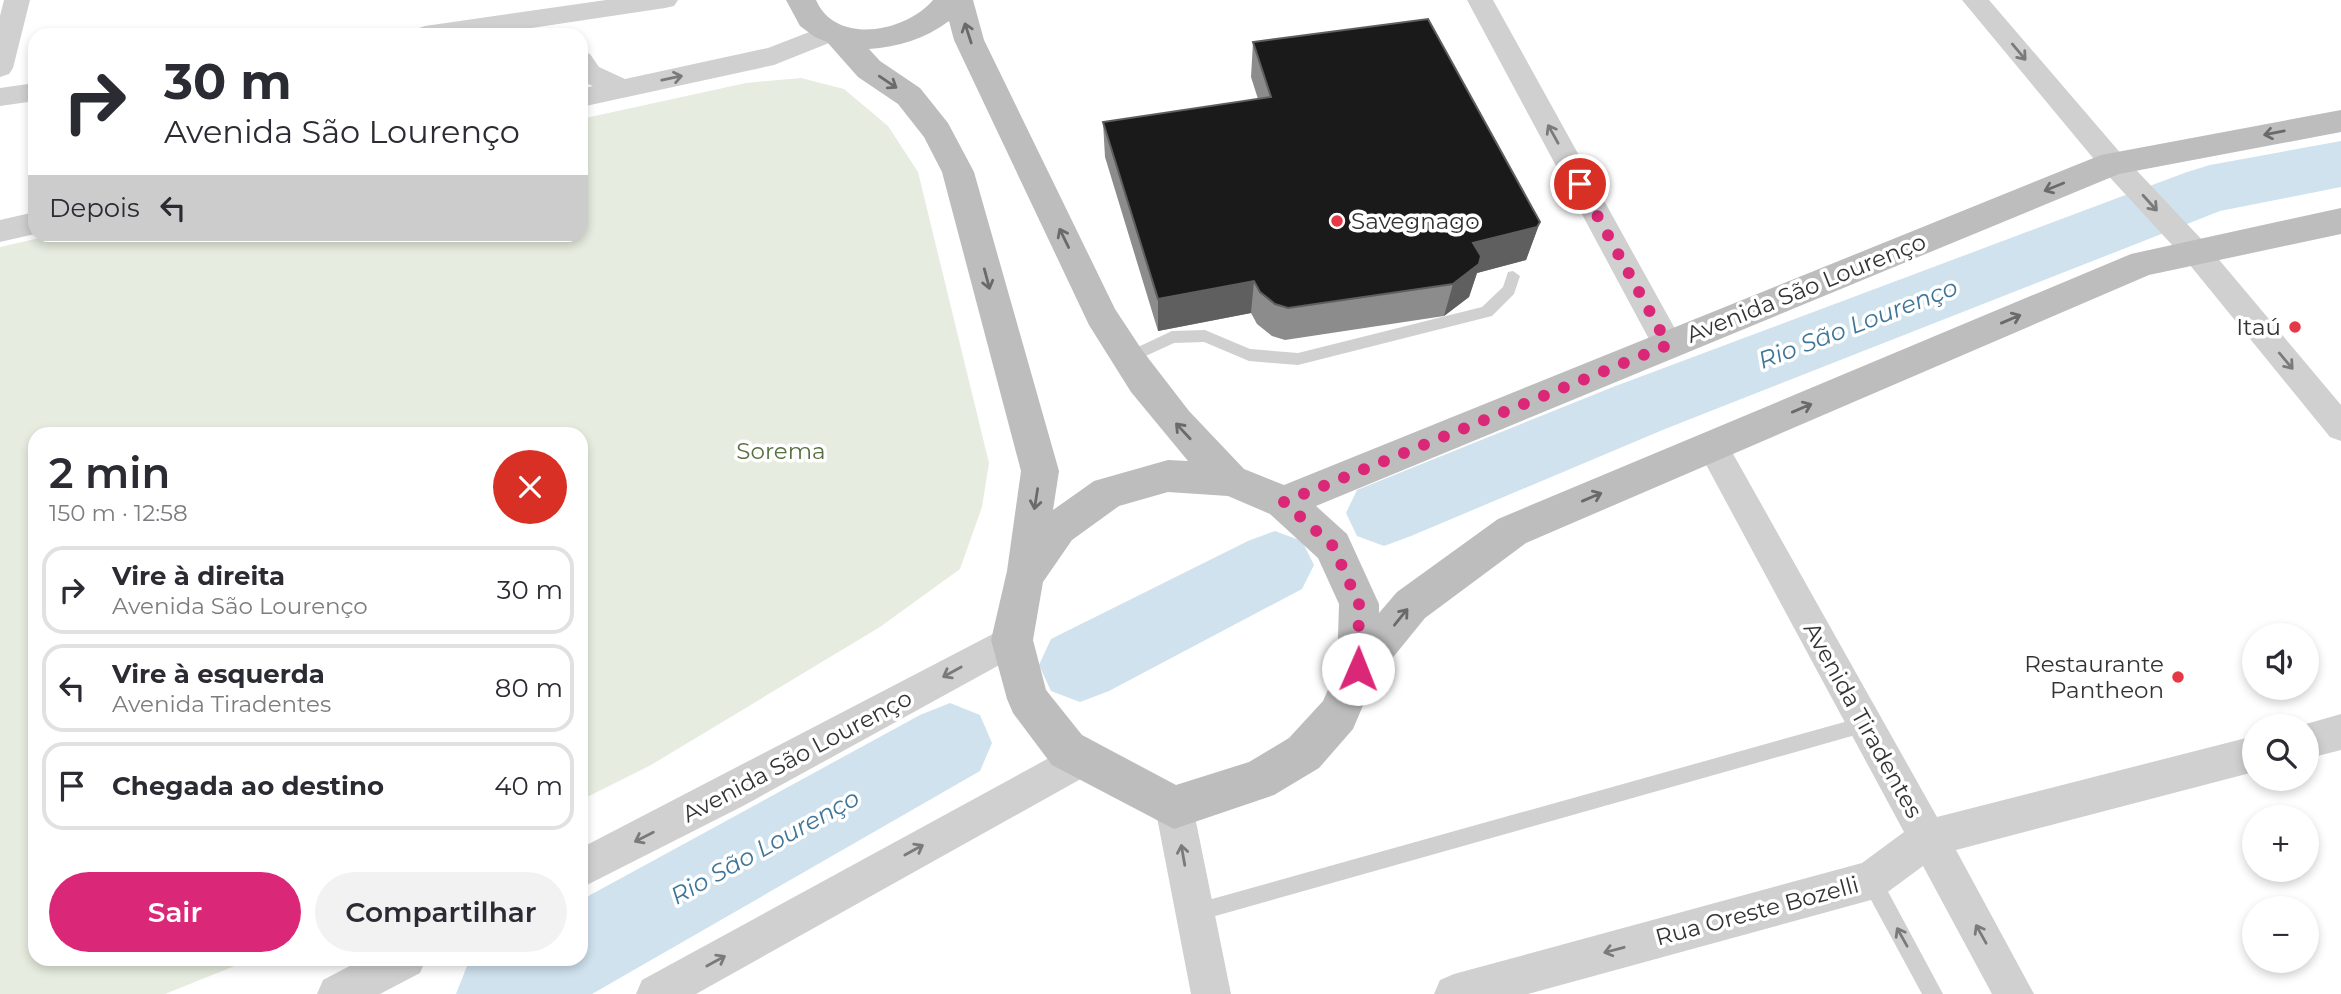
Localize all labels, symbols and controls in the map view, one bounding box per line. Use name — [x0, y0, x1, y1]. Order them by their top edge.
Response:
one-way arrow — [961, 22, 973, 44]
one-way arrow — [2011, 43, 2027, 61]
text: 30 m — [164, 52, 292, 111]
icon: right — [49, 56, 140, 147]
one-way arrow — [660, 71, 683, 85]
one-way arrow — [878, 75, 897, 89]
text: Avenida São Lourenço — [164, 112, 520, 151]
one-way arrow — [1546, 124, 1559, 145]
one-way arrow — [2263, 127, 2286, 140]
pin — [1550, 154, 1610, 214]
icon: arrive — [1561, 165, 1599, 203]
one-way arrow — [2044, 182, 2065, 195]
icon: left — [154, 189, 192, 227]
text: Depois — [49, 192, 140, 224]
one-way arrow — [2142, 194, 2158, 212]
place label: Savegnago — [1351, 207, 1480, 235]
marker: Savegnago — [1329, 213, 1345, 229]
street label: Avenida São Lourenço — [1682, 227, 1930, 349]
one-way arrow — [1057, 228, 1071, 249]
one-way arrow — [982, 268, 995, 290]
water label: Rio São Lourenço — [1754, 272, 1962, 375]
one-way arrow — [2000, 312, 2021, 325]
place label: Itaú — [2236, 313, 2281, 341]
marker: Itaú — [2287, 319, 2303, 335]
one-way arrow — [2278, 351, 2293, 369]
one-way arrow — [1790, 401, 1812, 414]
one-way arrow — [1174, 423, 1191, 440]
park label: Sorema — [736, 437, 826, 465]
text: 2 min — [49, 447, 170, 499]
button: close — [493, 450, 567, 524]
one-way arrow — [1029, 487, 1042, 510]
one-way arrow — [1581, 490, 1603, 503]
text: 150 m · 12:58 — [49, 499, 188, 527]
text: Vire à direita — [112, 560, 285, 592]
icon: right — [53, 571, 91, 609]
text: 30 m — [497, 574, 563, 606]
text: Avenida São Lourenço — [112, 592, 368, 620]
one-way arrow — [1394, 608, 1409, 626]
street label: Avenida Tiradentes — [1798, 617, 1928, 823]
map controls — [2242, 623, 2319, 973]
button: sound — [2242, 623, 2319, 700]
position arrow — [1321, 632, 1395, 706]
place label: Restaurante Pantheon — [2024, 650, 2164, 704]
text: Vire à esquerda — [112, 658, 325, 690]
one-way arrow — [943, 665, 963, 679]
icon: left — [53, 669, 91, 707]
marker: Restaurante Pantheon — [2170, 669, 2186, 685]
text: 80 m — [495, 672, 563, 704]
street label: Avenida São Lourenço — [678, 684, 916, 828]
text: Avenida Tiradentes — [112, 690, 331, 718]
button: search — [2242, 714, 2319, 791]
icon: arrive — [53, 767, 91, 805]
text: Chegada ao destino — [112, 770, 384, 802]
text: 40 m — [494, 770, 563, 802]
water label: Rio São Lourenço — [665, 783, 864, 910]
button: + — [2242, 805, 2319, 882]
one-way arrow — [634, 831, 655, 845]
one-way arrow — [904, 843, 924, 857]
one-way arrow — [1176, 844, 1189, 867]
street label: Rua Oreste Bozelli — [1652, 870, 1862, 952]
button: Sair — [49, 872, 301, 952]
button: Compartilhar — [315, 872, 567, 952]
button: − — [2242, 896, 2319, 973]
one-way arrow — [1974, 924, 1987, 945]
one-way arrow — [1895, 927, 1908, 948]
one-way arrow — [1603, 944, 1626, 957]
one-way arrow — [705, 954, 725, 968]

